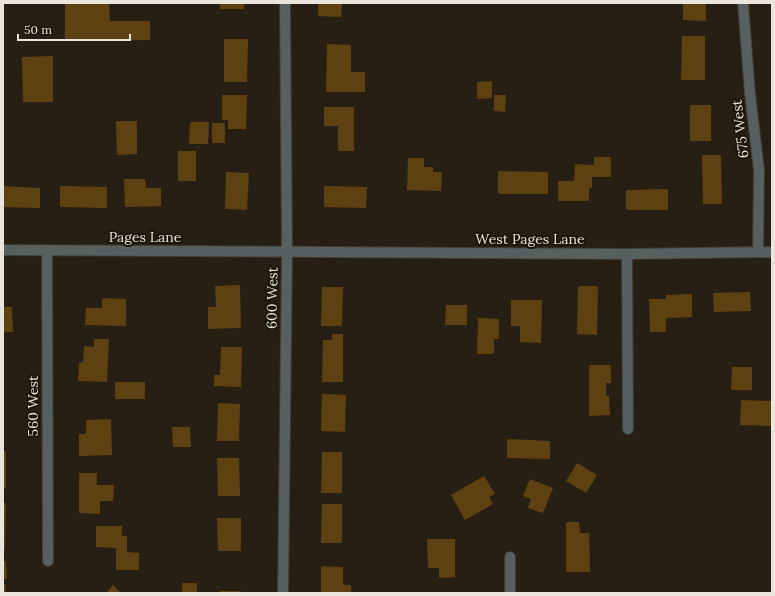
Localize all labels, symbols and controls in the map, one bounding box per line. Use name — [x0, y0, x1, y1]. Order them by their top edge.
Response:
scale bar — [18, 16, 130, 42]
text: 50 m — [24, 22, 52, 37]
street label: 675 West — [727, 98, 753, 159]
street label: Pages Lane — [109, 228, 182, 246]
street label: West Pages Lane — [475, 230, 585, 248]
street label: 600 West — [262, 266, 282, 329]
street label: 560 West — [24, 375, 42, 436]

